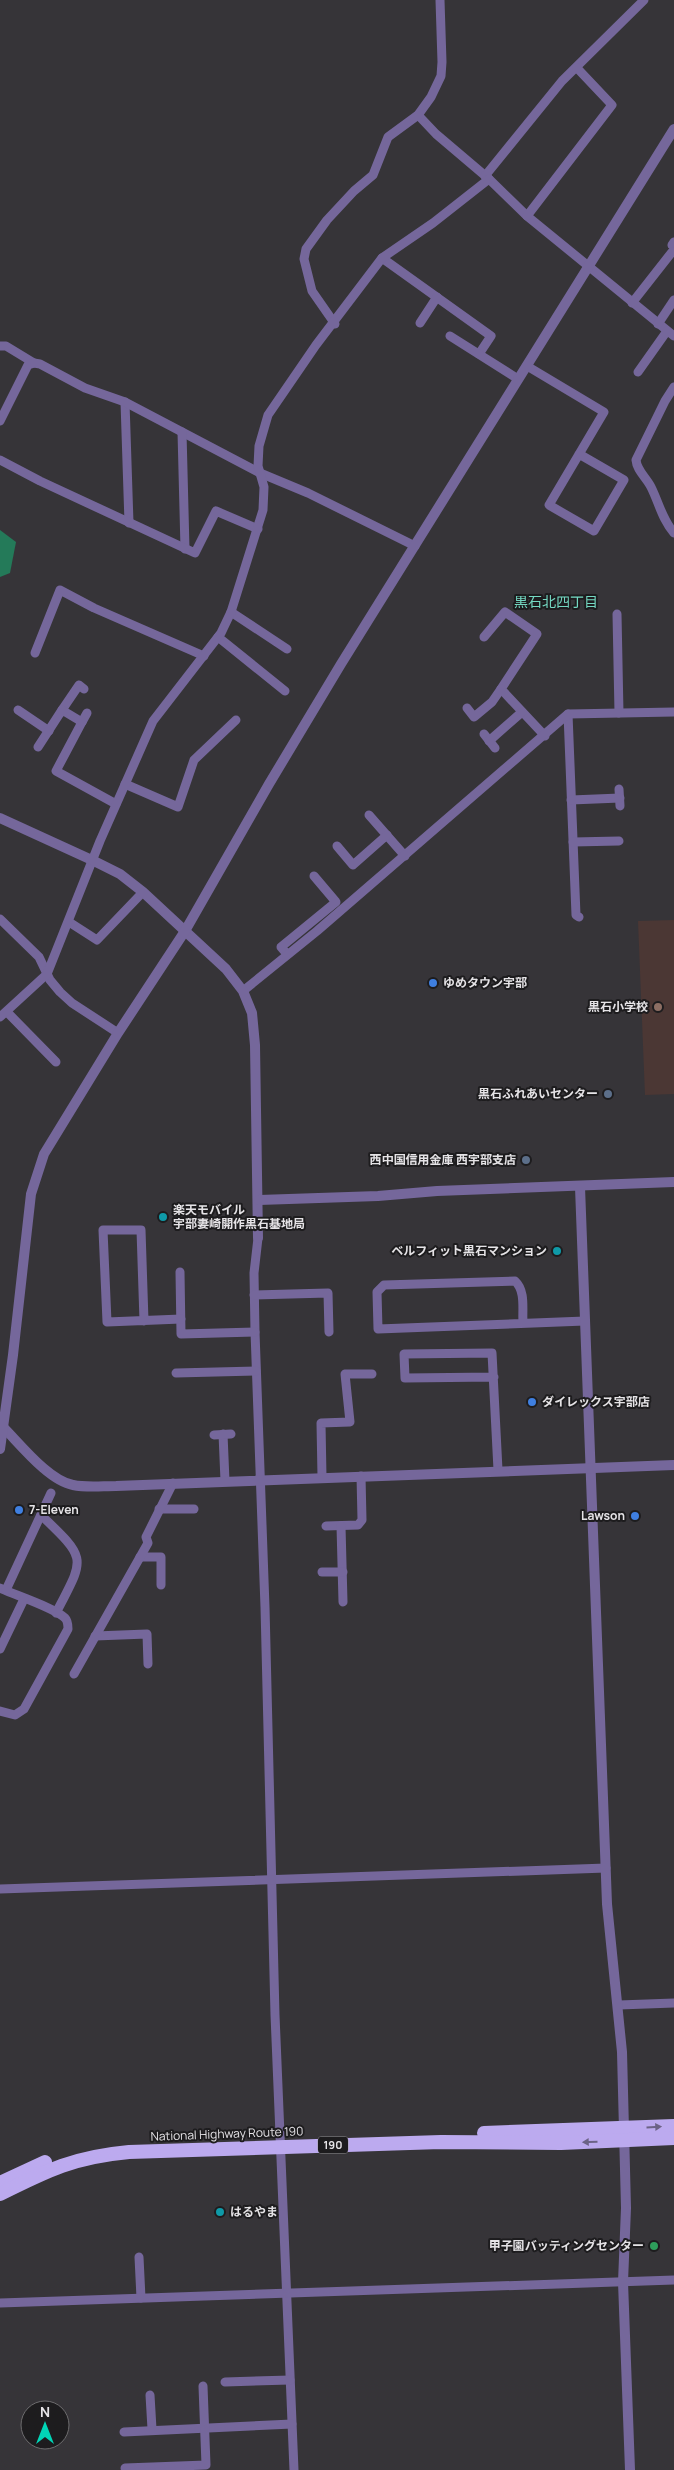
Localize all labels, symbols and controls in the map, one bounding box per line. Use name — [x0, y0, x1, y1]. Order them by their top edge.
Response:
district label: 黒石北四丁目 — [514, 592, 598, 611]
place label: ゆめタウン宇部 — [443, 974, 527, 991]
marker: ゆめタウン宇部 — [427, 977, 439, 989]
place label: 黒石小学校 — [588, 998, 648, 1015]
marker: 黒石小学校 — [652, 1001, 664, 1013]
place label: 黒石ふれあいセンター — [478, 1085, 598, 1102]
marker: 黒石ふれあいセンター — [602, 1088, 614, 1100]
place label: 西中国信用金庫 西宇部支店 — [370, 1151, 516, 1168]
marker: 西中国信用金庫 西宇部支店 — [520, 1154, 532, 1166]
place label: 楽天モバイル 宇部妻崎開作黒石基地局 — [173, 1201, 305, 1232]
marker: 楽天モバイル 宇部妻崎開作黒石基地局 — [157, 1211, 169, 1223]
place label: ベルフィット黒石マンション — [391, 1242, 547, 1259]
marker: ベルフィット黒石マンション — [551, 1245, 563, 1257]
place label: ダイレックス宇部店 — [542, 1393, 650, 1410]
marker: ダイレックス宇部店 — [526, 1396, 538, 1408]
place label: 7-Eleven — [29, 1501, 79, 1518]
marker: 7-Eleven — [13, 1504, 25, 1516]
place label: Lawson — [581, 1507, 625, 1524]
marker: Lawson — [629, 1510, 641, 1522]
street label: National Highway Route 190 — [150, 2122, 304, 2145]
one-way arrow — [646, 2123, 662, 2131]
road number: 190 — [318, 2136, 348, 2154]
one-way arrow — [582, 2138, 598, 2146]
place label: はるやま — [230, 2203, 278, 2220]
marker: はるやま — [214, 2206, 226, 2218]
place label: 甲子園バッティングセンター — [489, 2237, 644, 2254]
marker: 甲子園バッティングセンター — [648, 2240, 660, 2252]
north arrow — [20, 2400, 70, 2450]
text: N — [40, 2402, 50, 2421]

